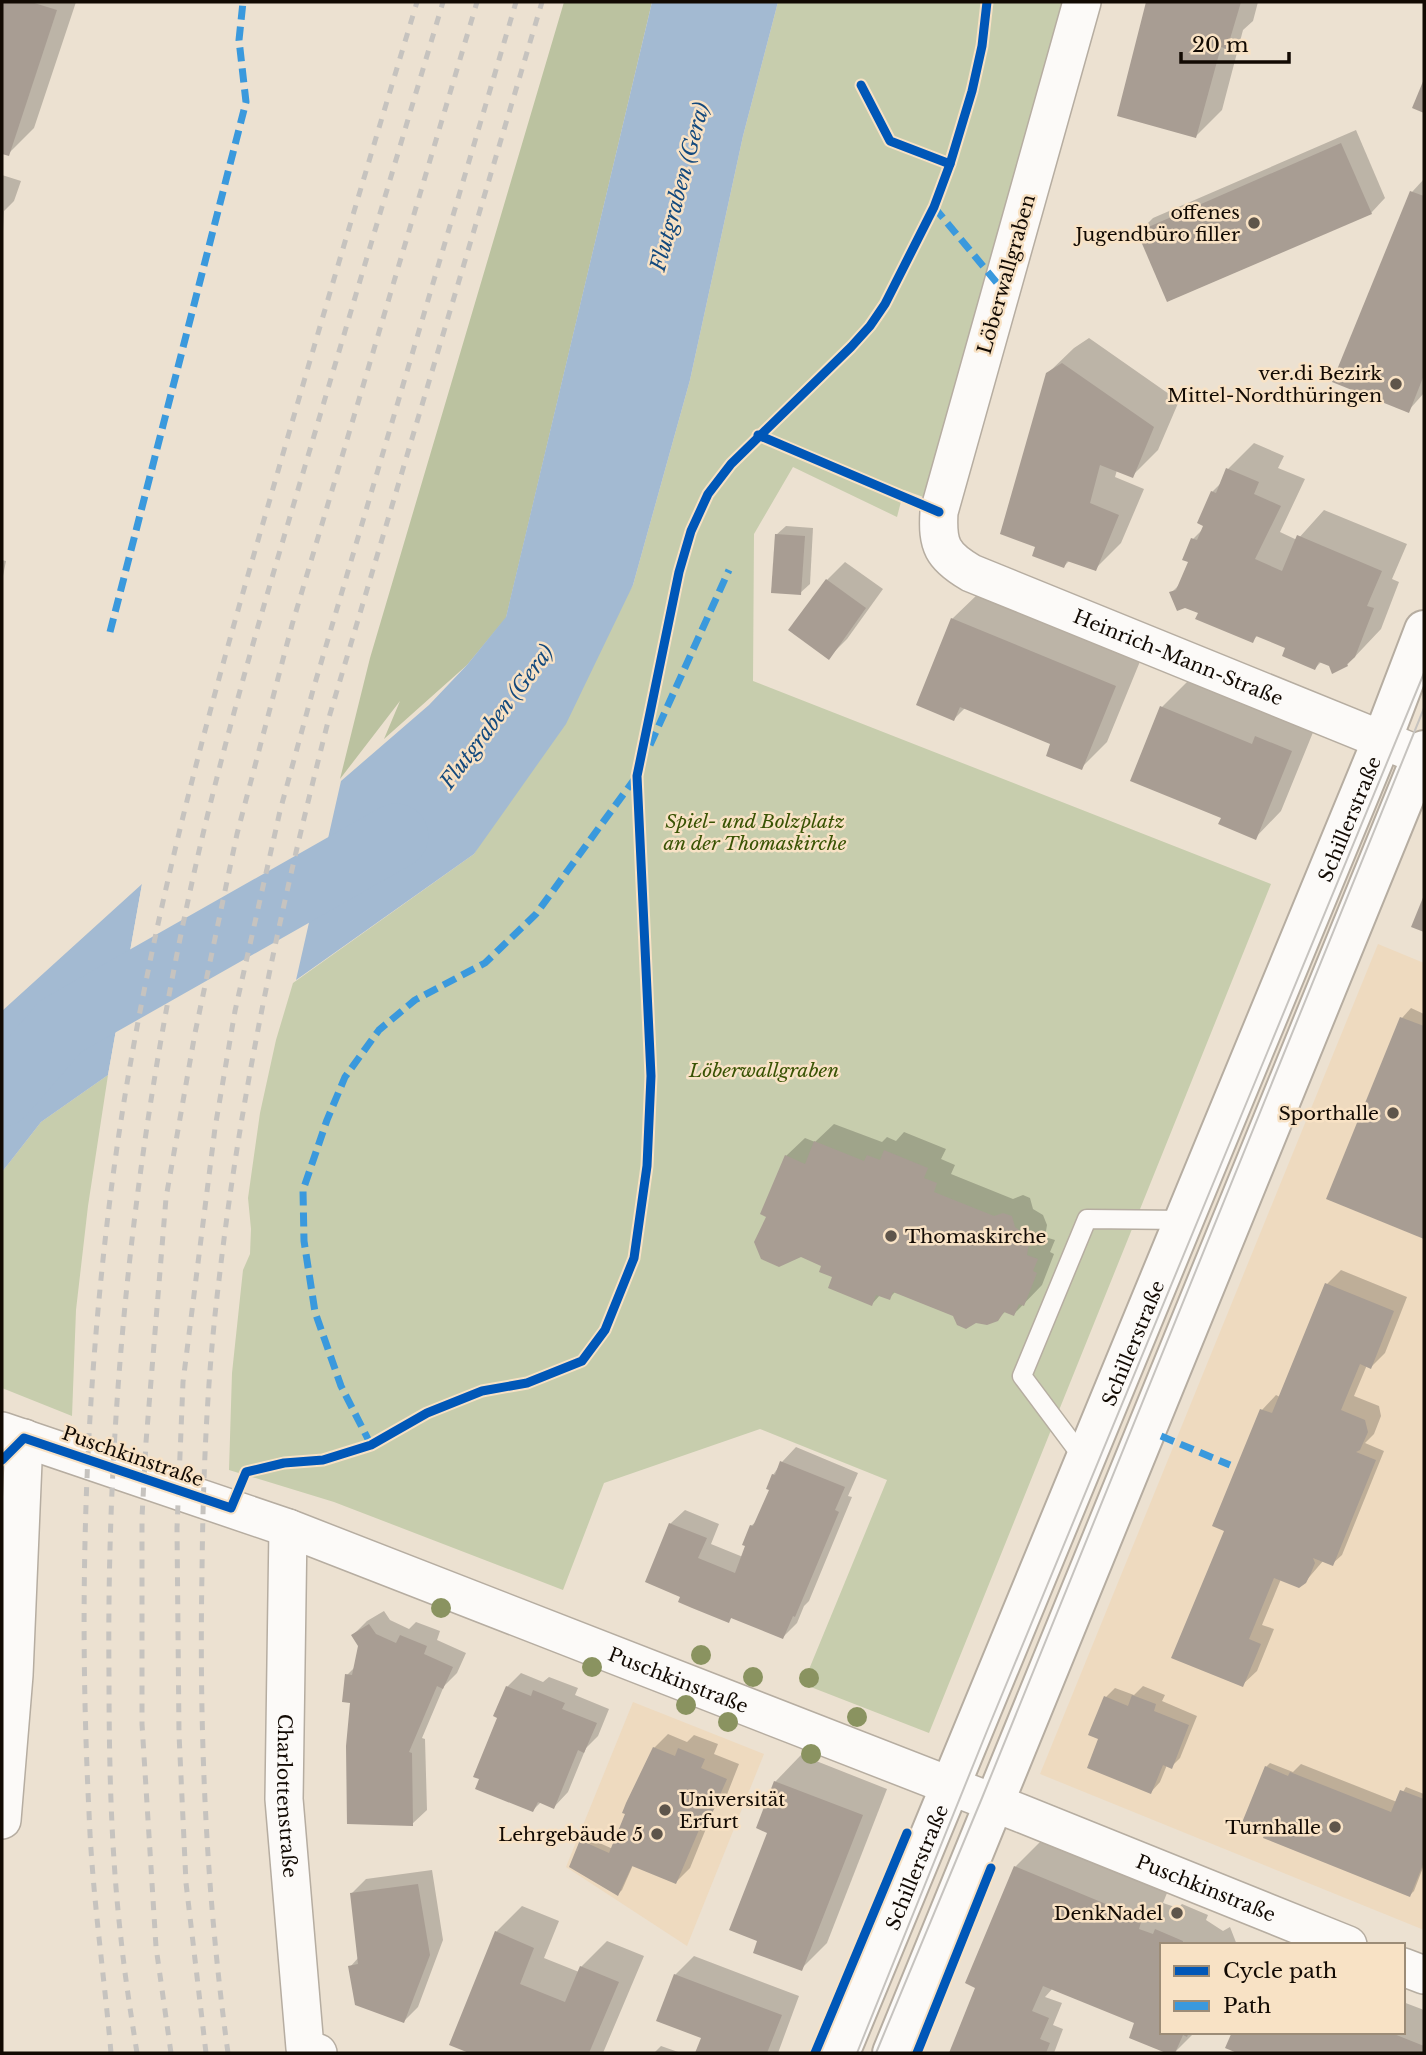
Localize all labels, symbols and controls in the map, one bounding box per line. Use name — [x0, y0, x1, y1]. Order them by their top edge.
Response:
scale bar — [1181, 21, 1290, 65]
text: 20 m — [1192, 32, 1249, 58]
water label: Flutgraben (Gera) — [645, 100, 715, 275]
street label: Löberwallgraben — [973, 192, 1040, 357]
place label: offenes Jugendbüro filler — [1073, 201, 1240, 246]
marker: offenes Jugendbüro filler — [1246, 215, 1262, 231]
place label: ver.di Bezirk Mittel-Nordthüringen — [1167, 362, 1382, 407]
marker: ver.di Bezirk Mittel-Nordthüringen — [1388, 376, 1404, 392]
street label: Heinrich-Mann-Straße — [1070, 605, 1286, 710]
water label: Flutgraben (Gera) — [434, 640, 560, 795]
street label: Schillerstraße — [1314, 753, 1386, 885]
park label: Spiel- und Bolzplatz an der Thomaskirche — [663, 810, 847, 855]
park label: Löberwallgraben — [688, 1059, 839, 1082]
place label: Sporthalle — [1278, 1102, 1379, 1125]
marker: Sporthalle — [1385, 1105, 1401, 1121]
place label: Thomaskirche — [905, 1225, 1046, 1248]
marker: Thomaskirche — [883, 1228, 899, 1244]
street label: Schillerstraße — [1097, 1277, 1170, 1409]
street label: Puschkinstraße — [59, 1421, 207, 1491]
street label: Puschkinstraße — [605, 1643, 752, 1718]
street label: Charlottenstraße — [272, 1714, 302, 1879]
place label: Universität Erfurt — [679, 1788, 786, 1833]
street label: Schillerstraße — [881, 1801, 953, 1934]
marker: Universität Erfurt — [657, 1802, 673, 1818]
place label: Turnhalle — [1225, 1816, 1321, 1839]
marker: Turnhalle — [1327, 1819, 1343, 1835]
place label: Lehrgebäude 5 — [498, 1823, 643, 1846]
marker: Lehrgebäude 5 — [649, 1826, 665, 1842]
street label: Puschkinstraße — [1133, 1850, 1279, 1927]
place label: DenkNadel — [1054, 1902, 1163, 1925]
marker: DenkNadel — [1169, 1905, 1185, 1921]
legend — [1160, 1943, 1405, 2034]
text: Cycle path — [1223, 1958, 1337, 1984]
text: Path — [1223, 1993, 1271, 2019]

